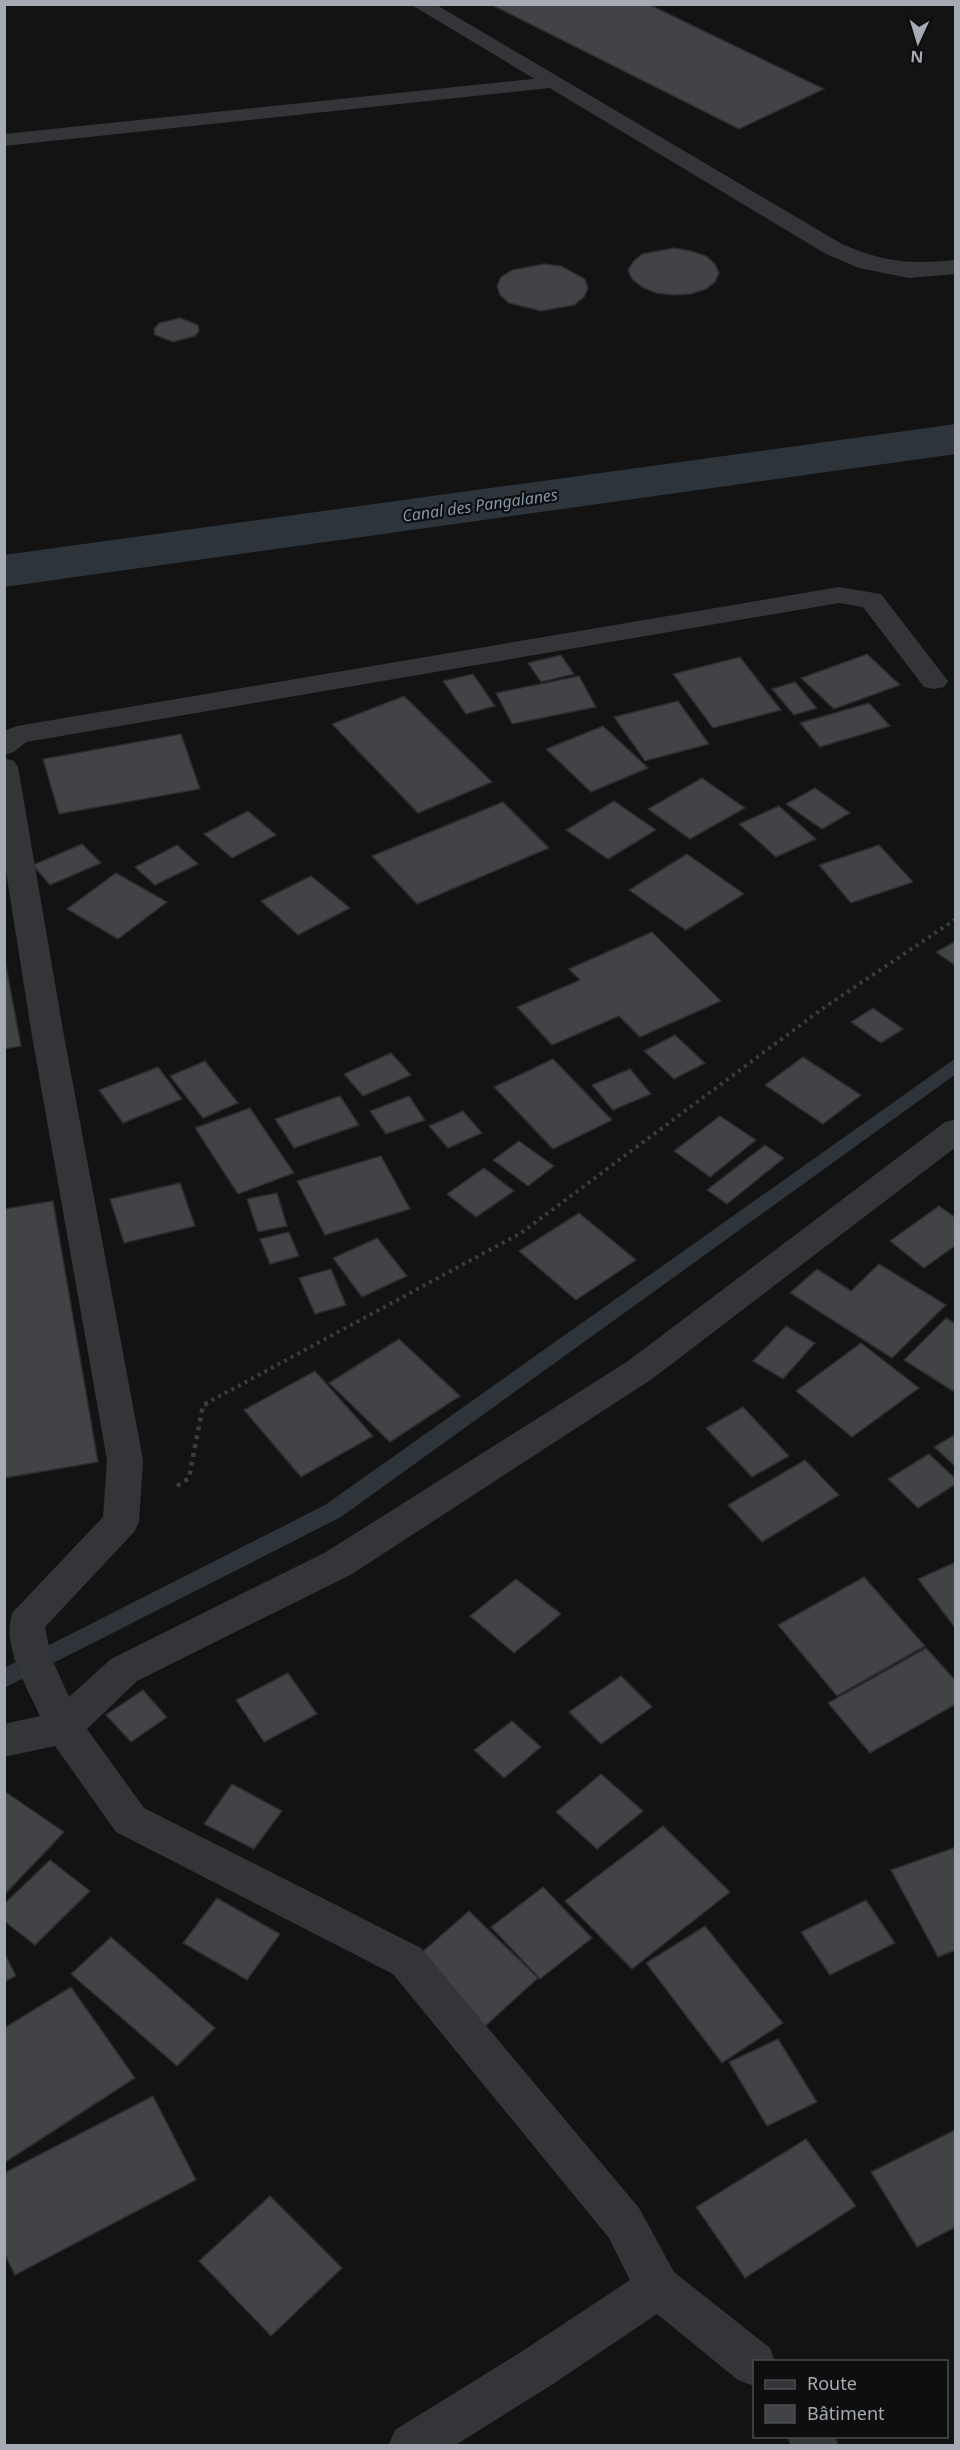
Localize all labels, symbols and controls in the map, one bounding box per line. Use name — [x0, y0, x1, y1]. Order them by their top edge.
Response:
north arrow — [888, 12, 948, 72]
text: N — [910, 46, 924, 68]
water label: Canal des Pangalanes — [401, 483, 559, 527]
legend — [753, 2360, 948, 2438]
text: Route — [807, 2371, 857, 2395]
text: Bâtiment — [807, 2401, 885, 2425]

